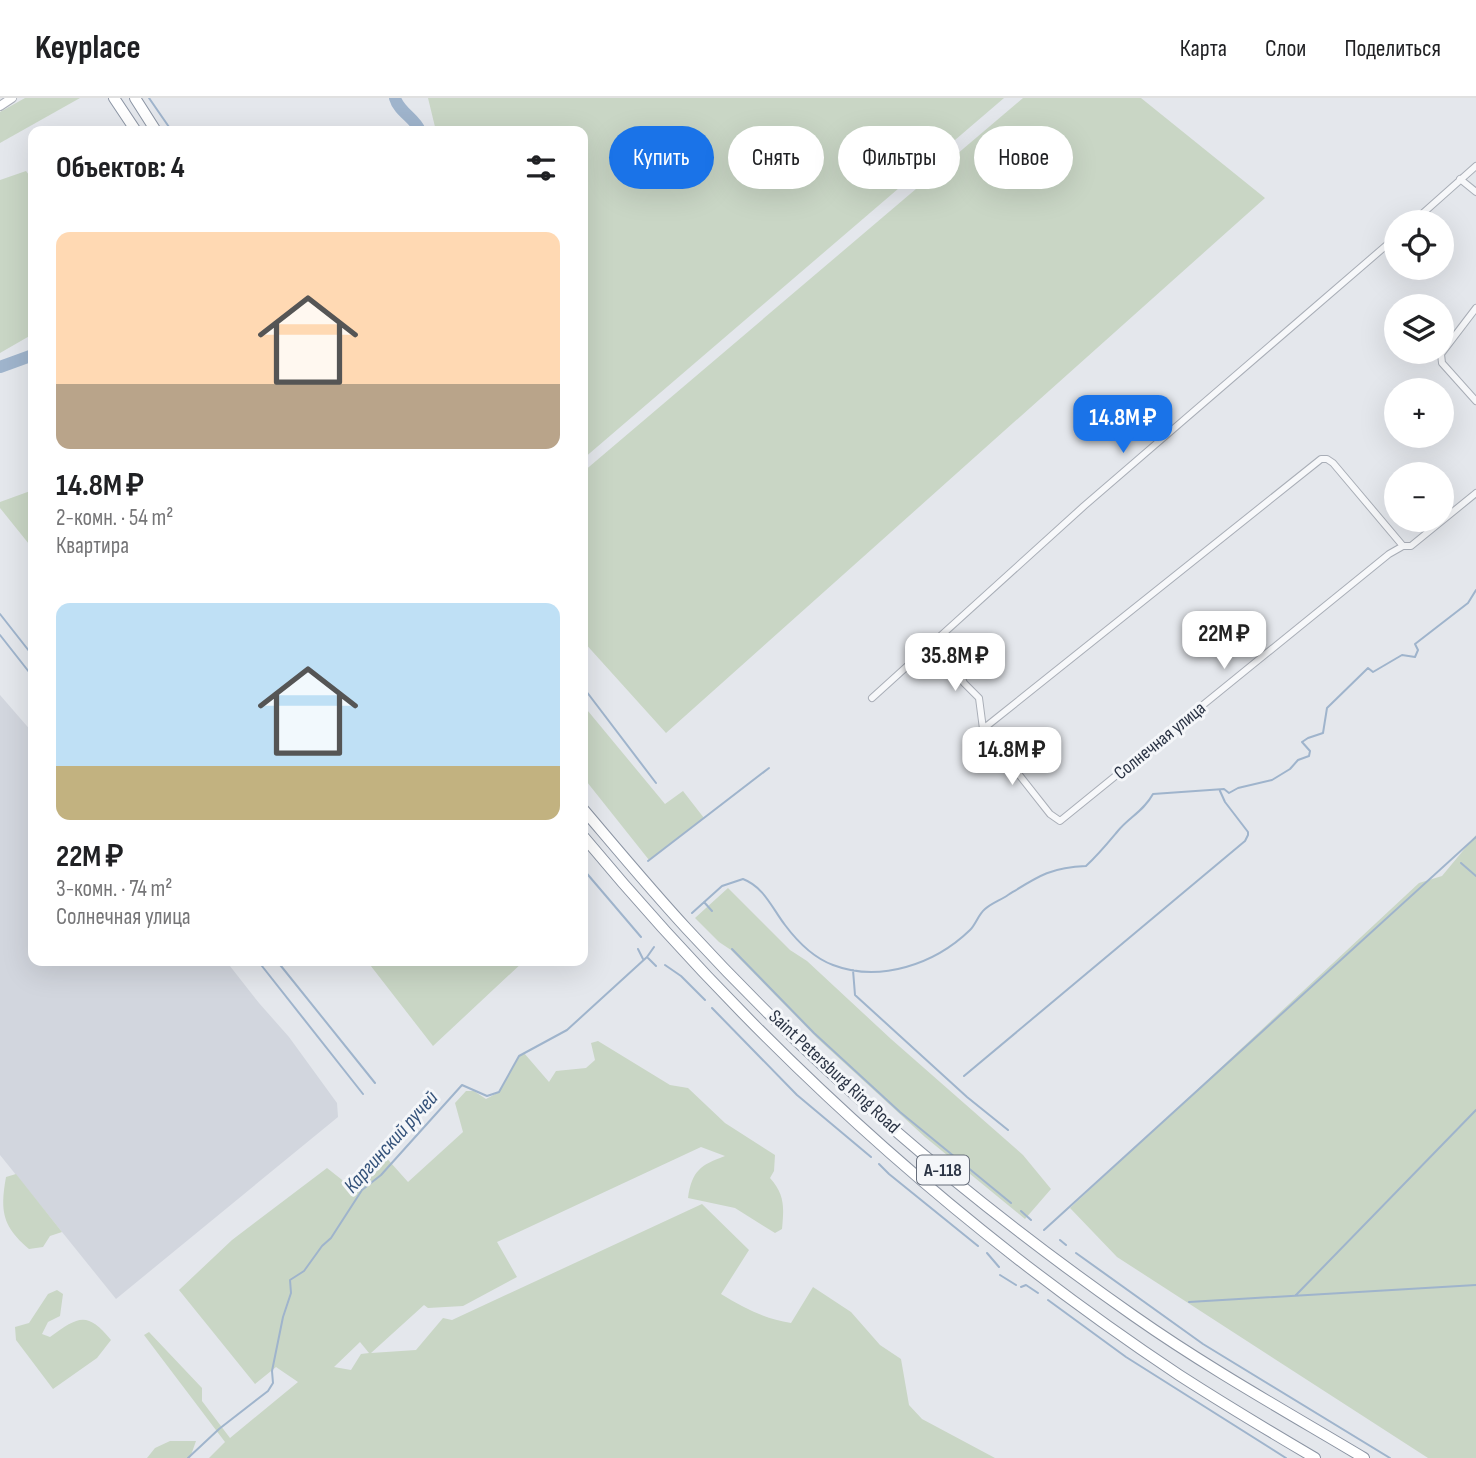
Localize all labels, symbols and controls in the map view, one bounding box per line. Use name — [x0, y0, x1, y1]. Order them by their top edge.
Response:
text: Keyplace — [35, 28, 141, 68]
text: Карта — [1180, 34, 1227, 63]
text: Слои — [1265, 34, 1306, 63]
text: Поделиться — [1344, 34, 1441, 63]
chip: Купить — [609, 126, 714, 189]
chip: Снять — [728, 126, 824, 189]
chip: Фильтры — [838, 126, 960, 189]
chip: Новое — [974, 126, 1073, 189]
icon: filters — [522, 149, 560, 187]
text: Объектов: 4 — [56, 150, 185, 186]
map controls — [1384, 210, 1454, 532]
button: locate — [1384, 210, 1454, 280]
icon: home — [245, 277, 371, 403]
button: layers — [1384, 294, 1454, 364]
button: + — [1384, 378, 1454, 448]
pin: 14.8M ₽ — [1058, 396, 1188, 455]
text: 14.8M ₽ — [1089, 404, 1157, 432]
button: − — [1384, 462, 1454, 532]
text: 14.8M ₽ — [56, 468, 144, 504]
text: 2-комн. · 54 m² — [56, 504, 173, 532]
text: Квартира — [56, 532, 129, 560]
pin: 22M ₽ — [1175, 612, 1273, 671]
text: 22M ₽ — [1198, 620, 1250, 648]
pin: 35.8M ₽ — [890, 634, 1020, 693]
text: 35.8M ₽ — [921, 642, 989, 670]
icon: home — [245, 648, 371, 774]
street label: Солнечная улица — [1110, 697, 1210, 785]
pin: 14.8M ₽ — [947, 728, 1077, 787]
text: 14.8M ₽ — [978, 736, 1046, 764]
text: 22M ₽ — [56, 839, 123, 875]
text: 3-комн. · 74 m² — [56, 875, 172, 903]
text: Солнечная улица — [56, 903, 191, 931]
street label: Saint Petersburg Ring Road — [764, 1005, 904, 1139]
water label: Каргинский ручей — [339, 1086, 444, 1198]
road number: А-118 — [917, 1156, 969, 1184]

